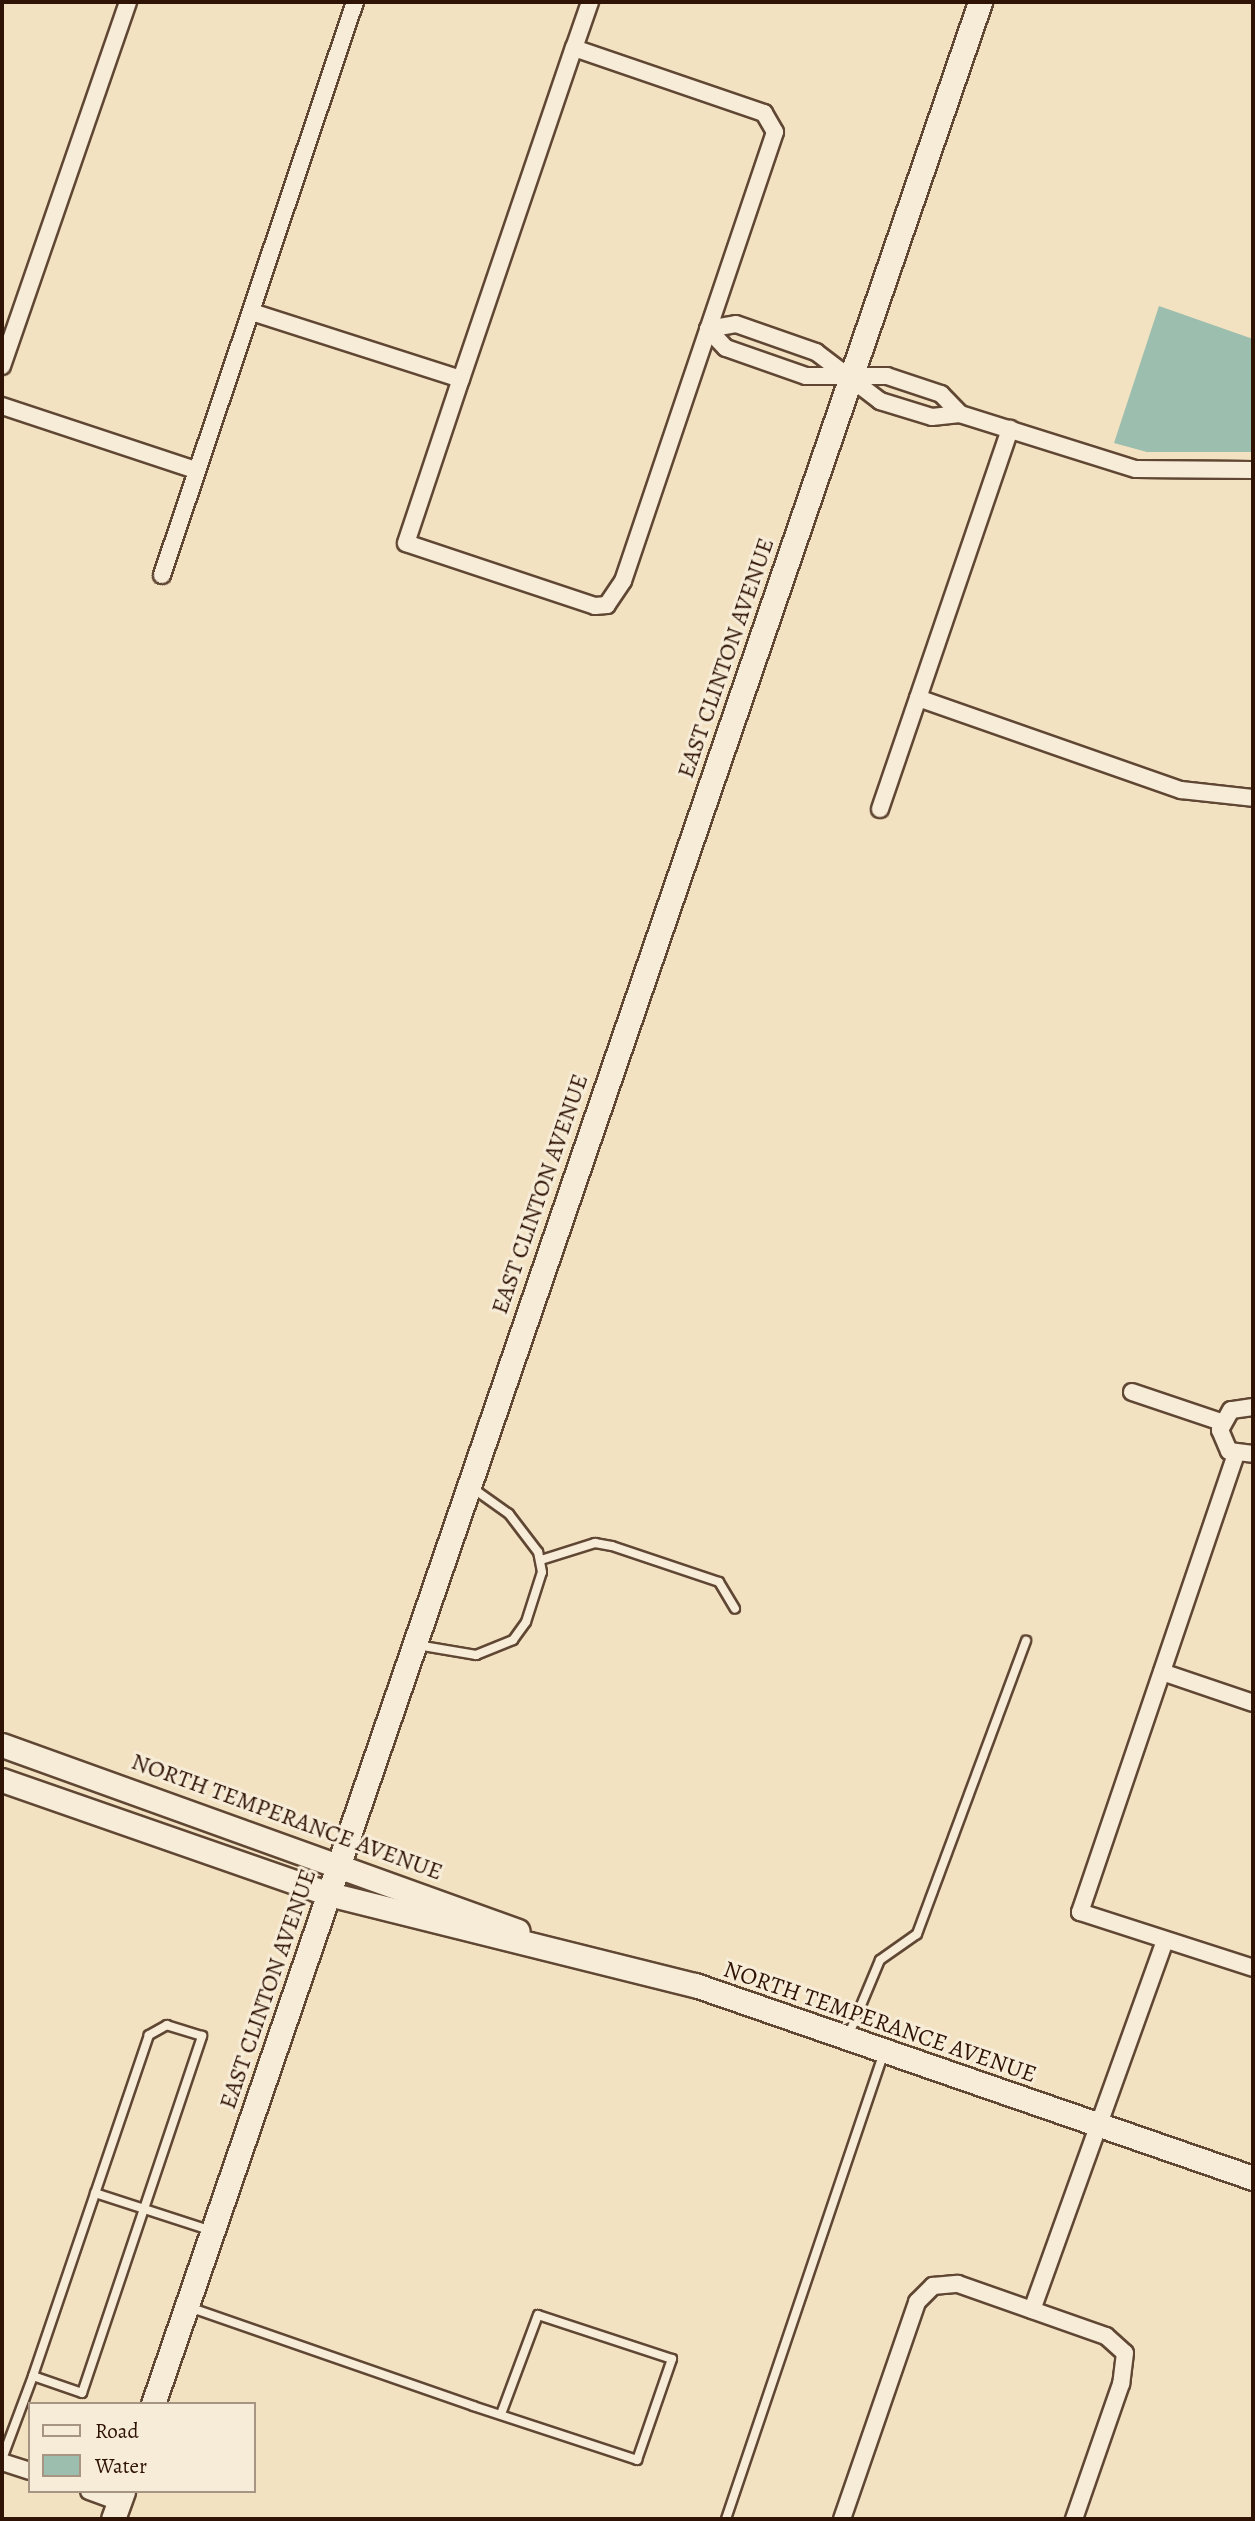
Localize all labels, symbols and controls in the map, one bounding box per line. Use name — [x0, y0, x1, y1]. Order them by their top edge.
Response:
street label: EAST CLINTON AVENUE — [671, 534, 781, 782]
street label: EAST CLINTON AVENUE — [485, 1070, 595, 1318]
street label: NORTH TEMPERANCE AVENUE — [127, 1747, 447, 1887]
street label: EAST CLINTON AVENUE — [213, 1865, 323, 2113]
street label: NORTH TEMPERANCE AVENUE — [720, 1955, 1040, 2089]
legend — [28, 2402, 256, 2493]
text: Road — [95, 2417, 139, 2445]
text: Water — [95, 2452, 147, 2480]

